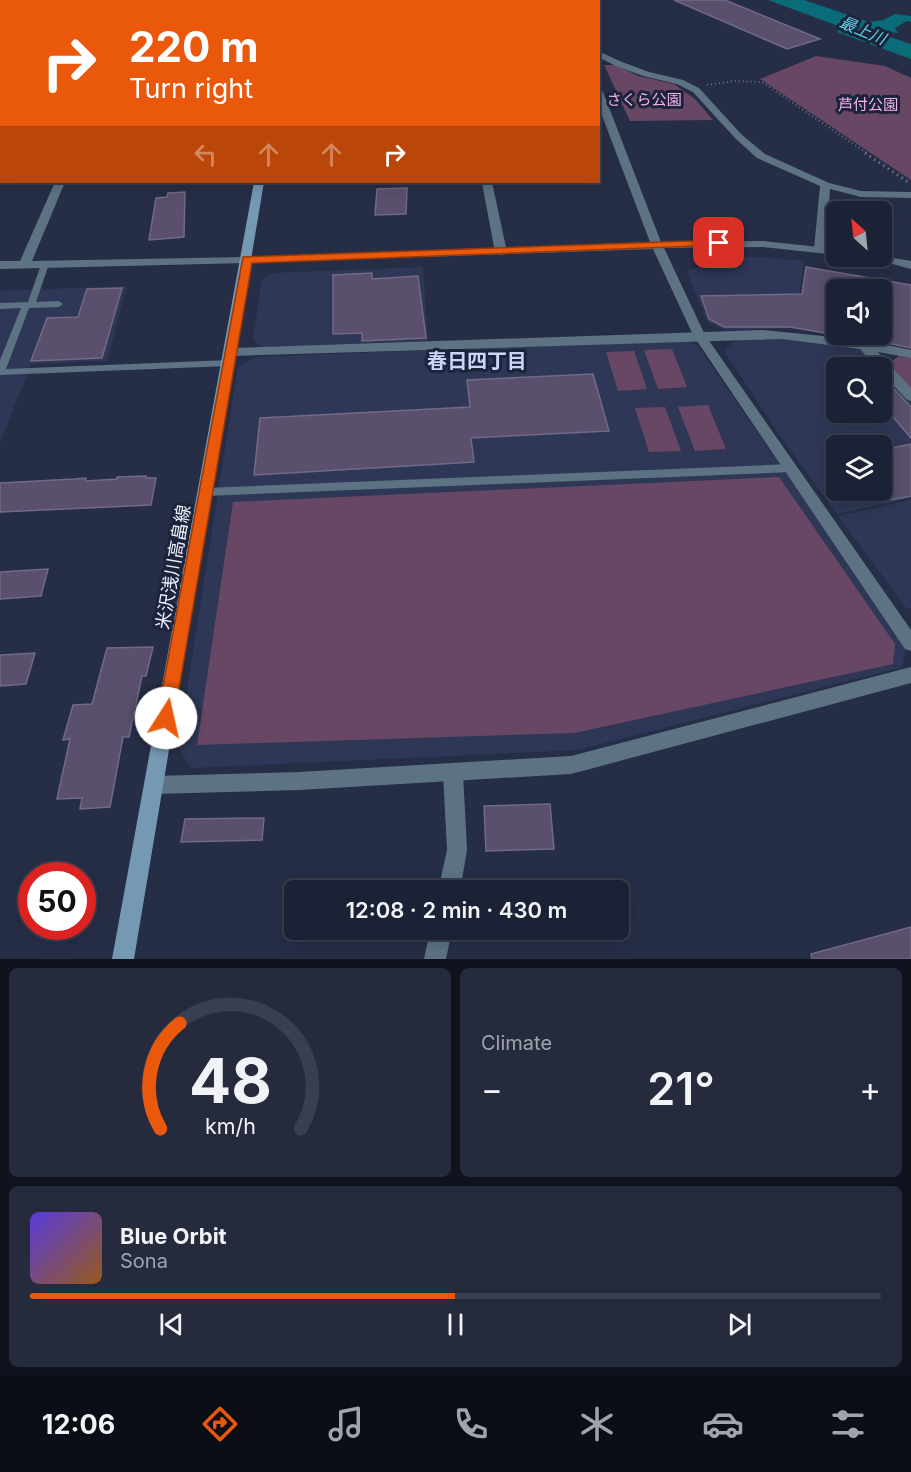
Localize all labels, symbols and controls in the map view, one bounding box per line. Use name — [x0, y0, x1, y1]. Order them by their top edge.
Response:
water label: 最上川 — [837, 11, 891, 49]
text: 220 m — [129, 21, 259, 72]
icon: right — [30, 24, 108, 102]
text: Turn right — [129, 72, 253, 105]
park label: さくら公園 — [606, 90, 682, 109]
park label: 芦付公園 — [838, 95, 898, 114]
icon: left — [189, 138, 222, 171]
icon: ahead — [252, 138, 285, 171]
icon: ahead — [315, 138, 348, 171]
icon: right — [378, 138, 411, 171]
north arrow — [826, 201, 892, 267]
map controls — [826, 201, 892, 501]
pin — [693, 217, 744, 268]
icon: arrive — [702, 226, 735, 259]
button: sound — [826, 279, 892, 345]
district label: 春日四丁目 — [427, 349, 527, 373]
button: search — [826, 357, 892, 423]
button: layers — [826, 435, 892, 501]
street label: 米沢浅川高畠線 — [152, 503, 194, 631]
position arrow — [134, 686, 198, 750]
speed limit sign: 50 — [18, 862, 96, 940]
text: 12:08 · 2 min · 430 m — [346, 897, 567, 923]
text: Climate — [481, 1031, 552, 1055]
text: 48 — [189, 1043, 271, 1118]
text: 21° — [647, 1061, 715, 1116]
text: − — [481, 1069, 503, 1109]
text: + — [859, 1069, 881, 1109]
text: km/h — [205, 1114, 255, 1140]
text: Blue Orbit — [120, 1223, 227, 1249]
text: Sona — [120, 1249, 168, 1273]
icon: previous — [155, 1308, 188, 1341]
icon: pause — [439, 1308, 472, 1341]
icon: next — [723, 1308, 756, 1341]
icon: directions — [199, 1403, 241, 1445]
icon: music — [325, 1403, 367, 1445]
icon: phone — [450, 1403, 492, 1445]
icon: climate — [576, 1403, 618, 1445]
icon: car — [702, 1403, 744, 1445]
icon: filters — [827, 1403, 869, 1445]
text: 12:06 — [42, 1408, 115, 1441]

